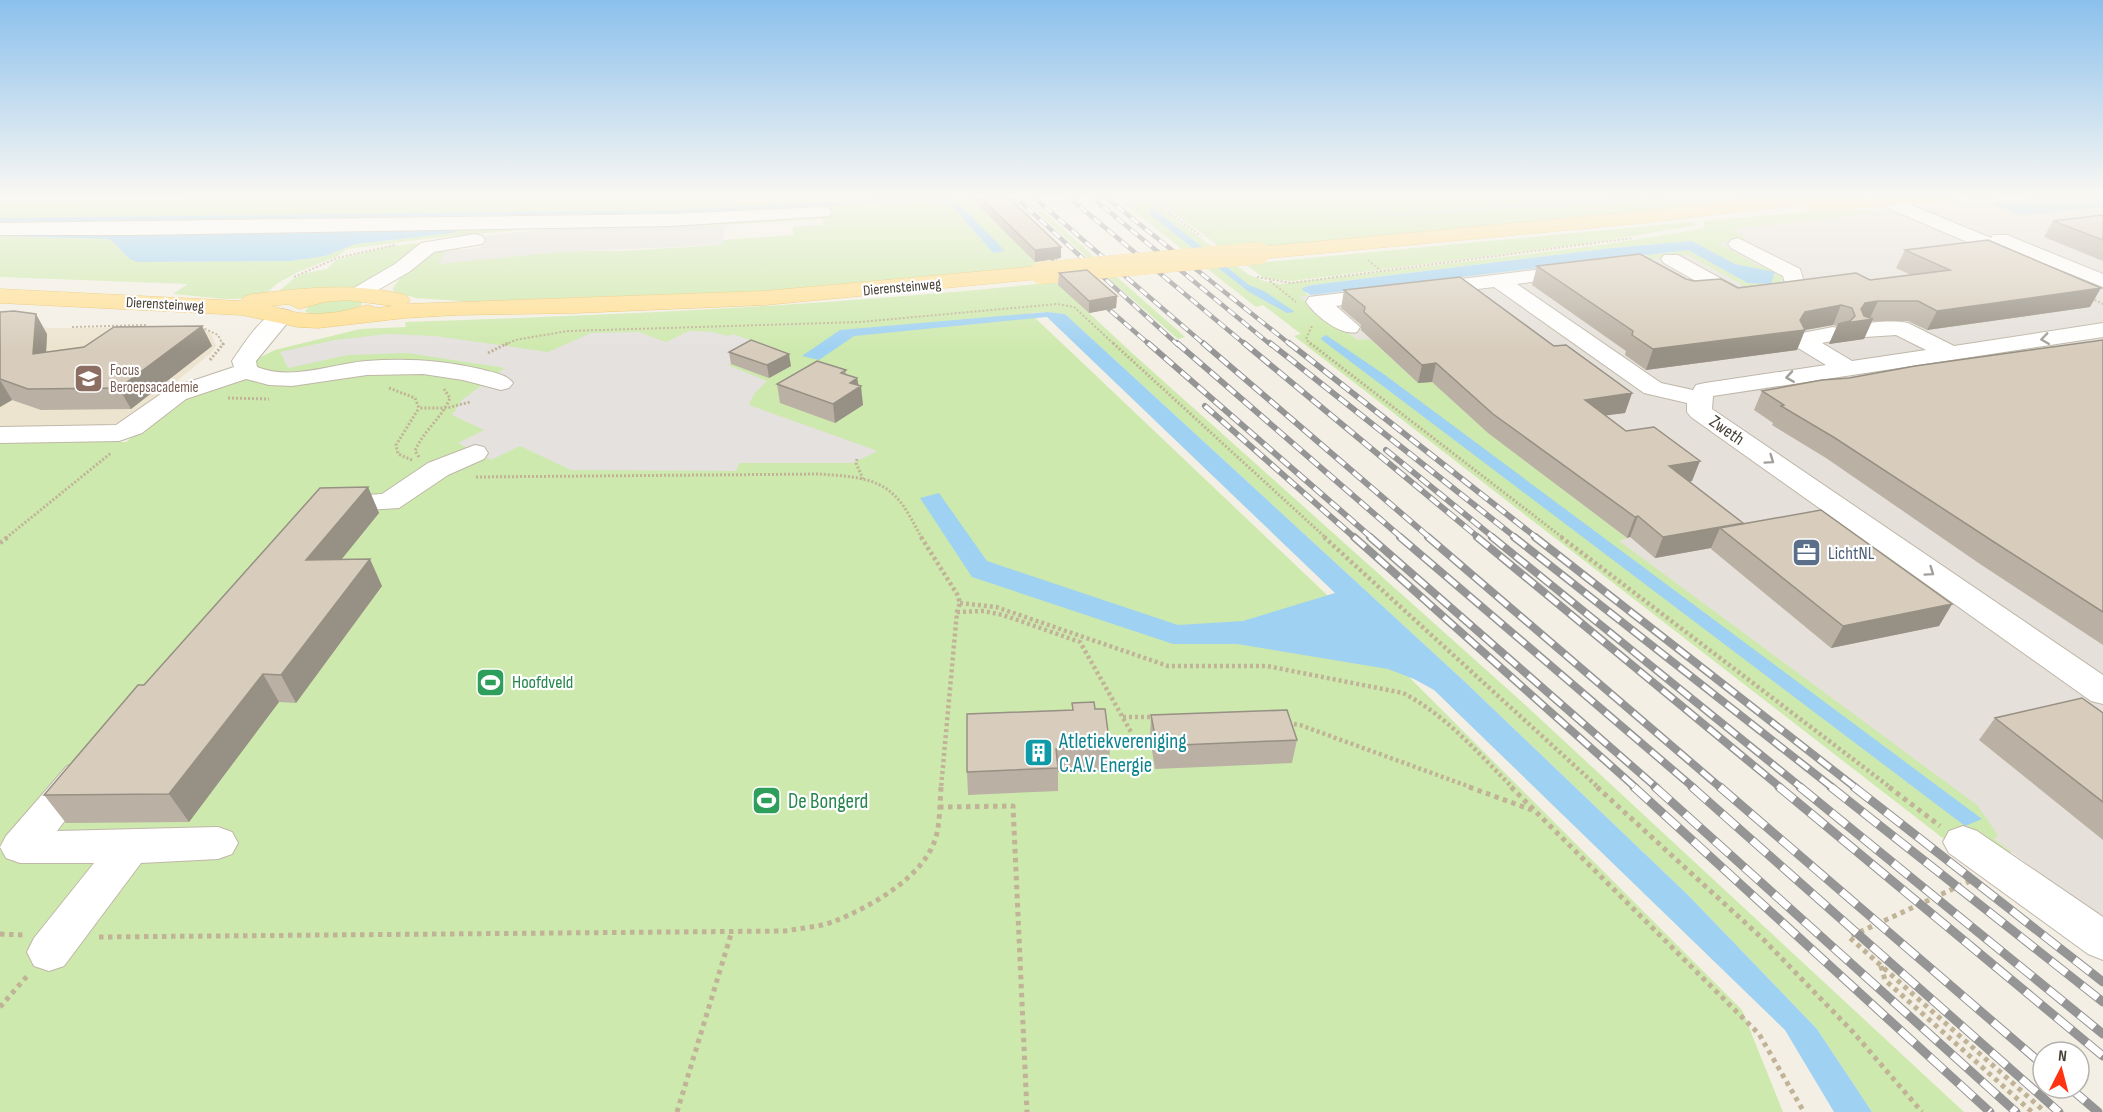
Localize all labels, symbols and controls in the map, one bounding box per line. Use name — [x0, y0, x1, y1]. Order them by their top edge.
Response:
street label: Dierensteinweg — [862, 275, 942, 300]
street label: Dierensteinweg — [125, 293, 205, 316]
one-way arrow — [2041, 332, 2051, 345]
place label: Focus Beroepsacademie — [110, 361, 199, 397]
school or university icon: Focus Beroepsacademie — [73, 363, 105, 395]
one-way arrow — [1785, 370, 1795, 382]
street label: Zweth — [1705, 411, 1748, 450]
one-way arrow — [1763, 453, 1774, 464]
office icon: LichtNL — [1791, 537, 1823, 569]
place label: LichtNL — [1828, 543, 1875, 564]
one-way arrow — [1923, 565, 1934, 576]
sports icon: Hoofdveld — [475, 666, 507, 698]
place label: Hoofdveld — [512, 672, 573, 693]
place label: Atletiekvereniging C.A.V. Energie — [1058, 729, 1187, 778]
building icon: Atletiekvereniging C.A.V. Energie — [1022, 737, 1054, 769]
sports icon: De Bongerd — [751, 785, 783, 817]
place label: De Bongerd — [788, 789, 868, 814]
north arrow — [2031, 1040, 2091, 1100]
text: N — [2057, 1047, 2068, 1066]

